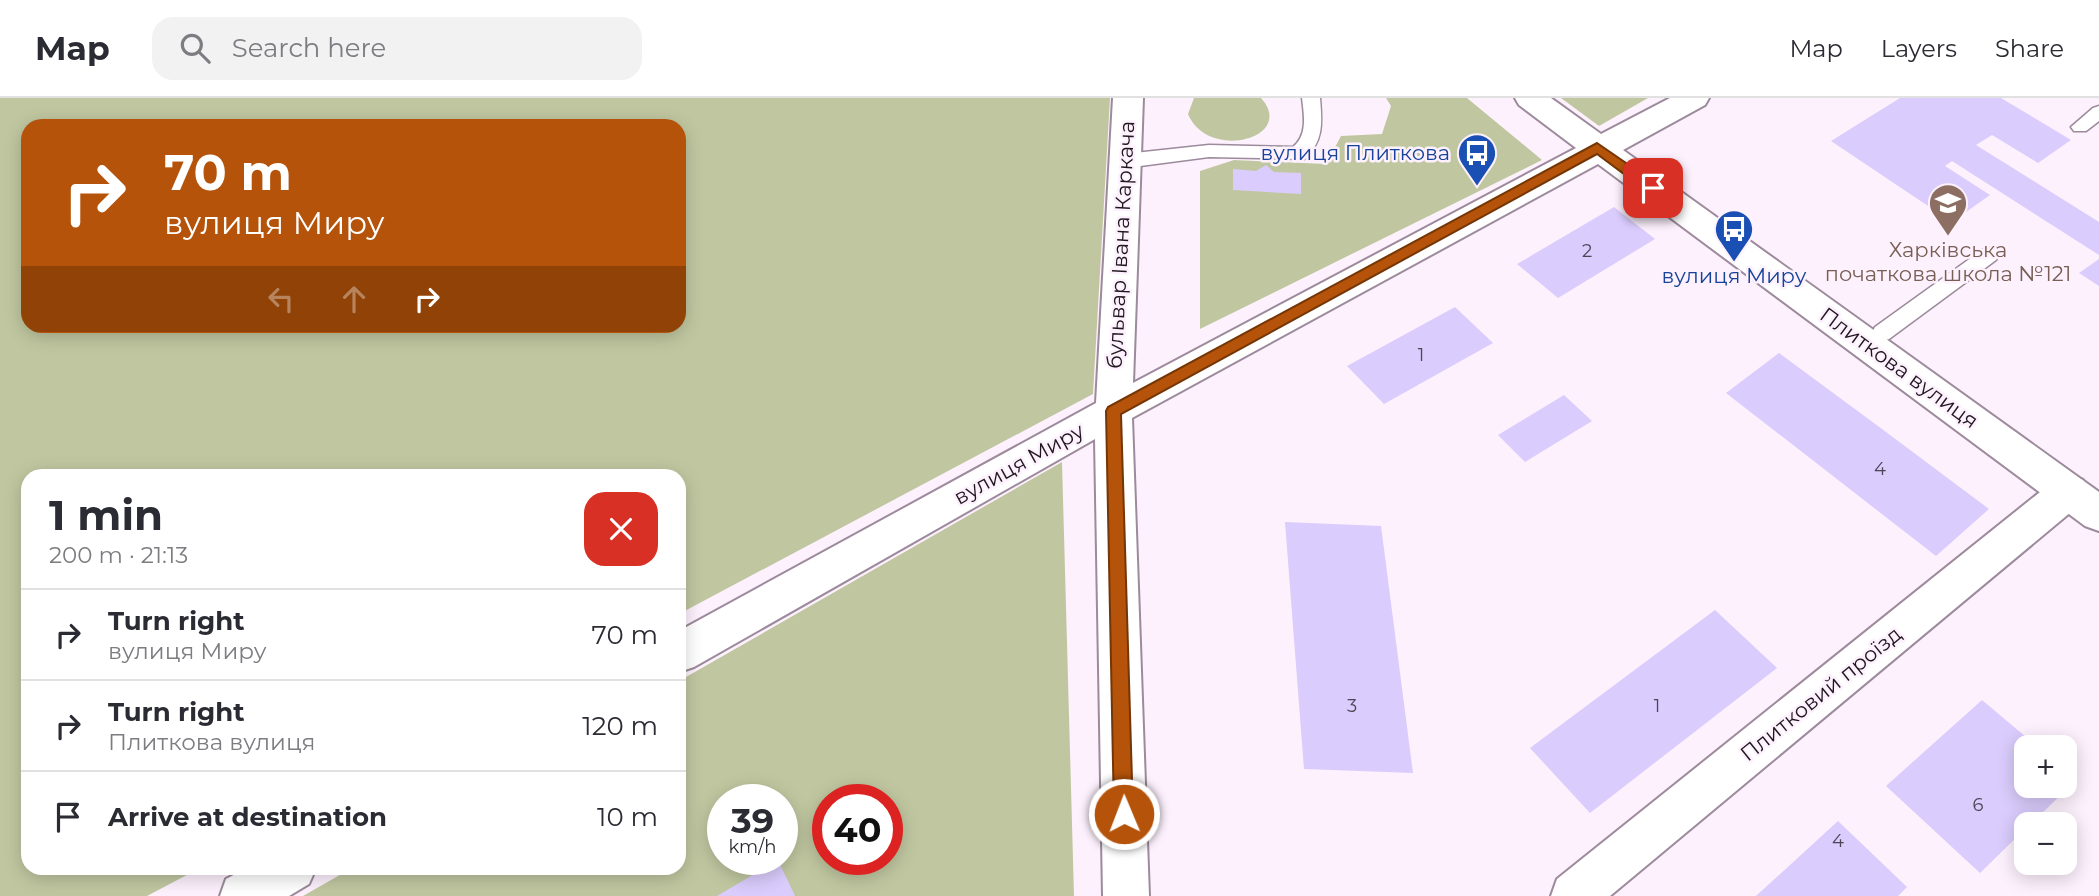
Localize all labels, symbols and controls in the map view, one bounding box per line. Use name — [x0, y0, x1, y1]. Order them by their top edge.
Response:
search box — [152, 17, 642, 80]
text: Map — [35, 28, 110, 68]
icon: search — [176, 29, 214, 67]
text: Search here — [232, 32, 386, 64]
text: Map — [1789, 34, 1843, 63]
text: Layers — [1881, 34, 1957, 63]
text: Share — [1995, 34, 2064, 63]
street label: бульвар Івана Каркача — [1102, 120, 1139, 370]
bus stop icon: вулиця Плиткова — [1456, 132, 1498, 187]
place label: вулиця Плиткова — [1261, 140, 1450, 165]
text: 70 m — [164, 143, 292, 202]
icon: right — [49, 147, 140, 238]
pin — [1623, 158, 1683, 218]
icon: arrive — [1634, 169, 1672, 207]
school or university icon: Харківська початкова школа №121 — [1927, 182, 1969, 237]
text: вулиця Миру — [164, 203, 385, 242]
bus stop icon: вулиця Миру — [1713, 208, 1755, 263]
place label: Харківська початкова школа №121 — [1825, 237, 2071, 286]
house number: 2 — [1582, 240, 1592, 262]
place label: вулиця Миру — [1662, 263, 1807, 288]
icon: left — [262, 280, 300, 318]
icon: ahead — [335, 280, 373, 318]
icon: right — [408, 280, 446, 318]
street label: Плиткова вулиця — [1815, 302, 1983, 433]
house number: 1 — [1418, 344, 1424, 366]
street label: вулиця Миру — [949, 417, 1088, 510]
house number: 4 — [1874, 458, 1886, 480]
text: 1 min — [49, 489, 163, 541]
button: close — [584, 492, 658, 566]
text: 200 m · 21:13 — [49, 541, 188, 569]
text: Turn right — [108, 605, 244, 637]
icon: right — [49, 616, 87, 654]
text: 70 m — [592, 619, 658, 651]
street label: Плитковий проїзд — [1735, 621, 1906, 766]
text: вулиця Миру — [108, 637, 267, 665]
house number: 3 — [1347, 695, 1357, 717]
house number: 1 — [1654, 695, 1660, 717]
text: Turn right — [108, 696, 244, 728]
icon: right — [49, 707, 87, 745]
text: 120 m — [582, 710, 658, 742]
text: Плиткова вулиця — [108, 728, 316, 756]
map controls — [2014, 735, 2077, 875]
button: + — [2014, 735, 2077, 798]
position arrow — [1087, 777, 1161, 851]
speed limit sign: 40 — [812, 784, 903, 875]
house number: 6 — [1973, 794, 1984, 816]
icon: arrive — [49, 798, 87, 836]
text: 39 — [731, 799, 774, 842]
text: Arrive at destination — [108, 801, 387, 833]
text: 10 m — [597, 801, 658, 833]
button: − — [2014, 812, 2077, 875]
house number: 4 — [1832, 830, 1844, 852]
text: km/h — [728, 836, 777, 858]

